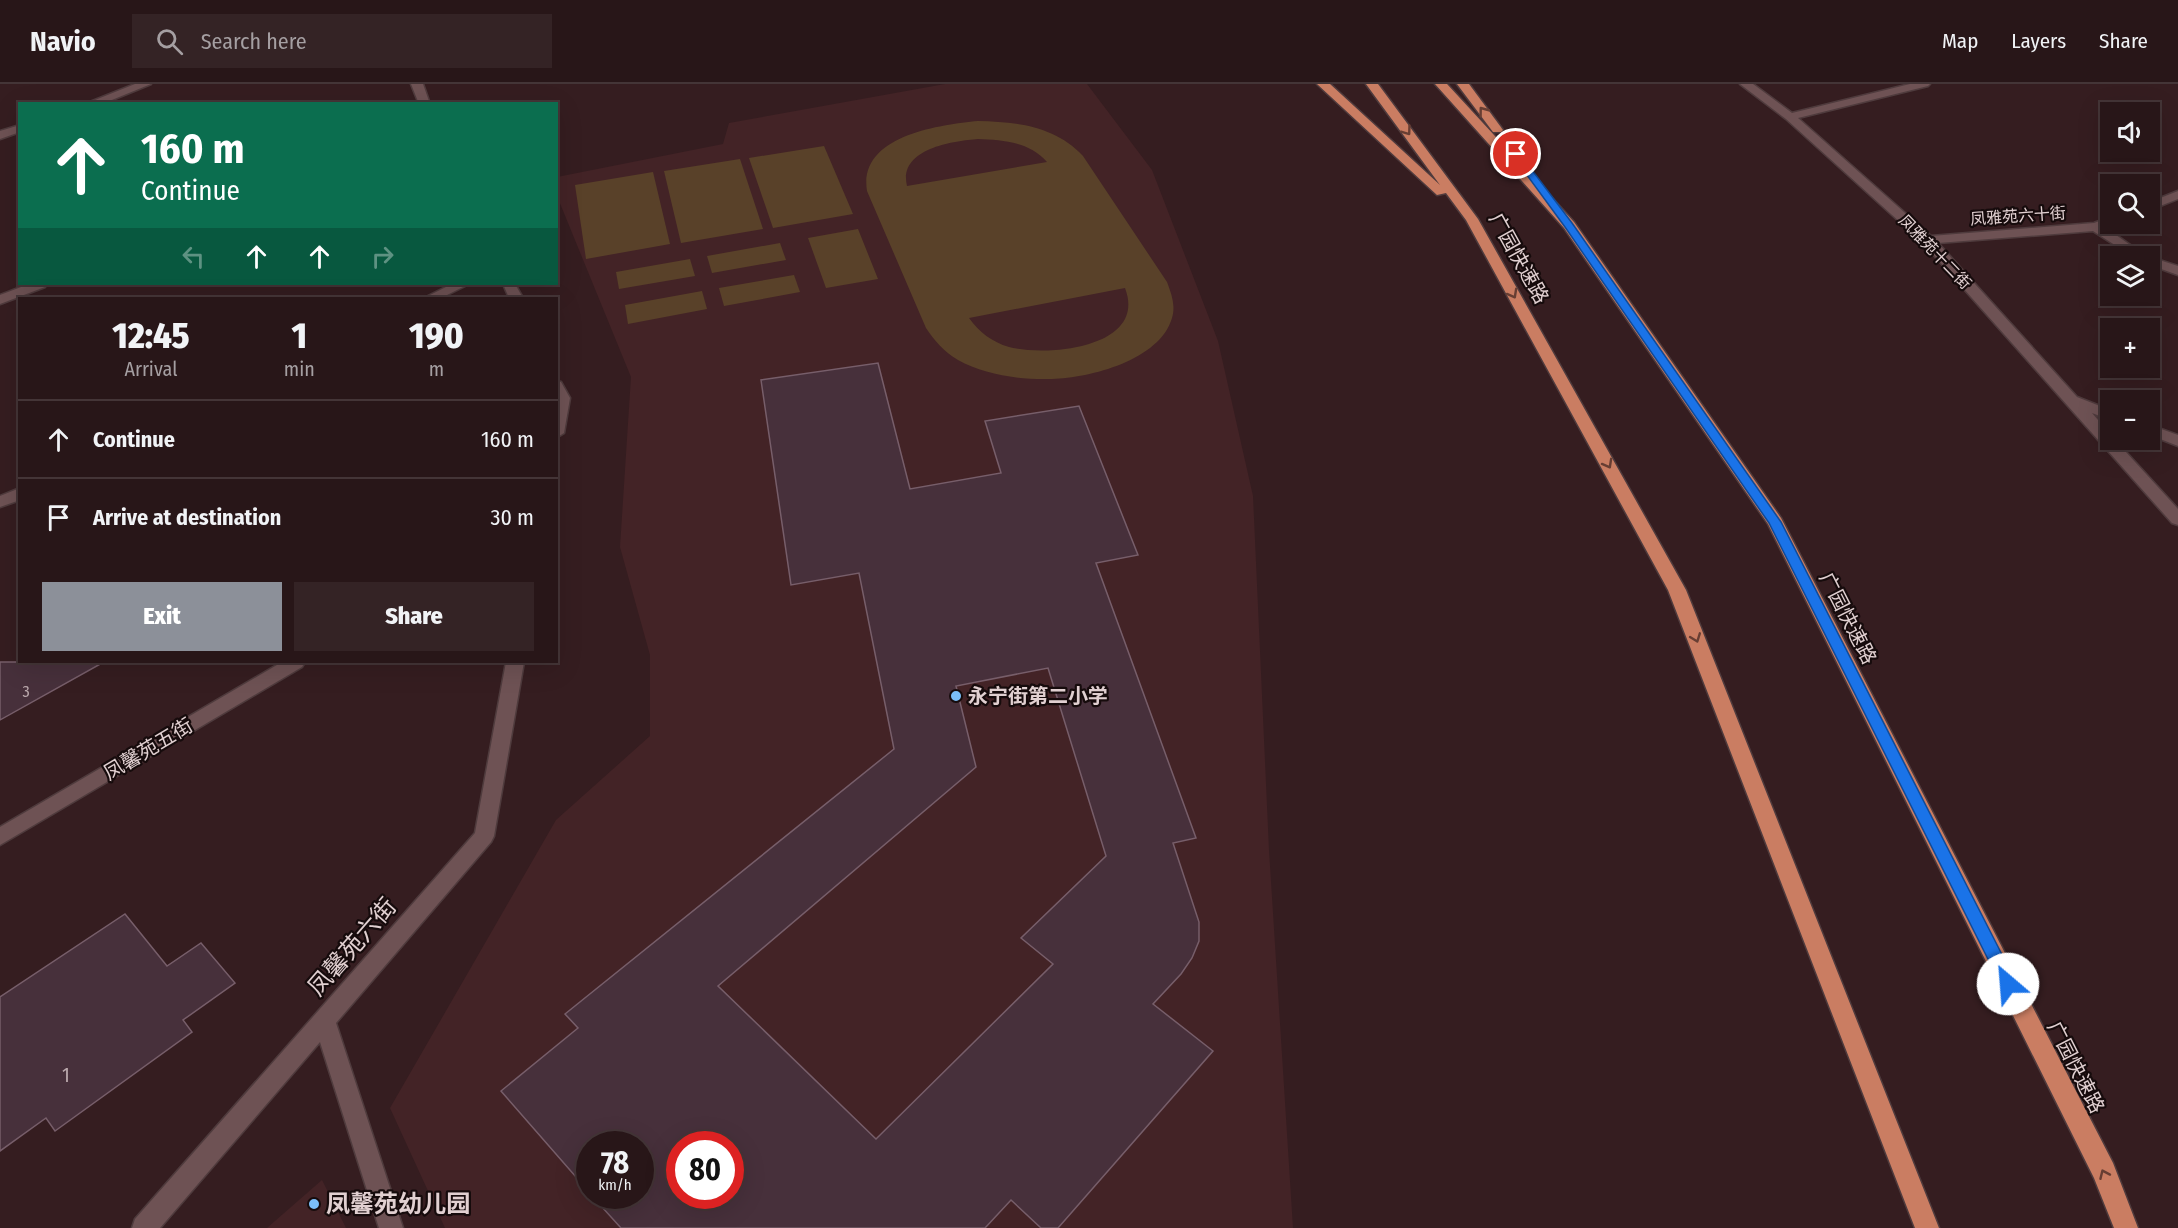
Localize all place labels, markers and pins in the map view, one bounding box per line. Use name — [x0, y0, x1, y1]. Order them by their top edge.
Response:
pin — [1490, 128, 1541, 179]
place label: 永宁街第二小学 — [968, 684, 1108, 708]
marker: 永宁街第二小学 — [949, 689, 963, 703]
place label: 凤馨苑幼儿园 — [326, 1190, 470, 1218]
marker: 凤馨苑幼儿园 — [307, 1197, 321, 1211]

